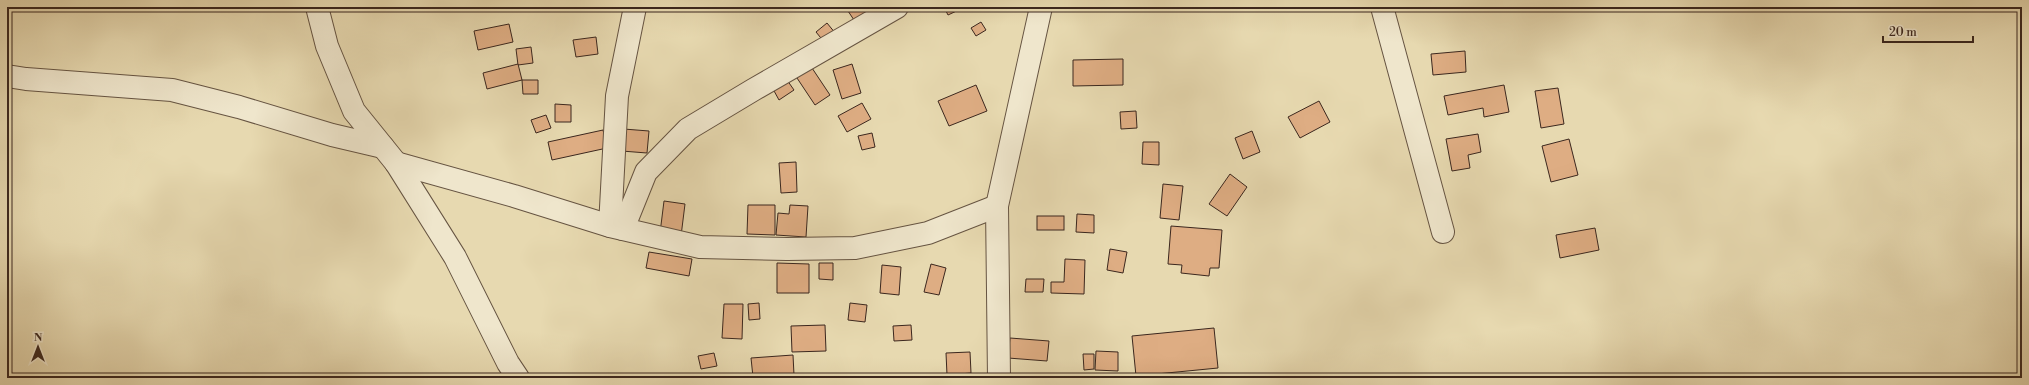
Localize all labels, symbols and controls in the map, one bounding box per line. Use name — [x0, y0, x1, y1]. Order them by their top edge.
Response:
scale bar — [1883, 18, 1973, 44]
text: 20 m — [1889, 25, 1917, 40]
north arrow — [18, 327, 58, 367]
text: N — [34, 331, 43, 345]

